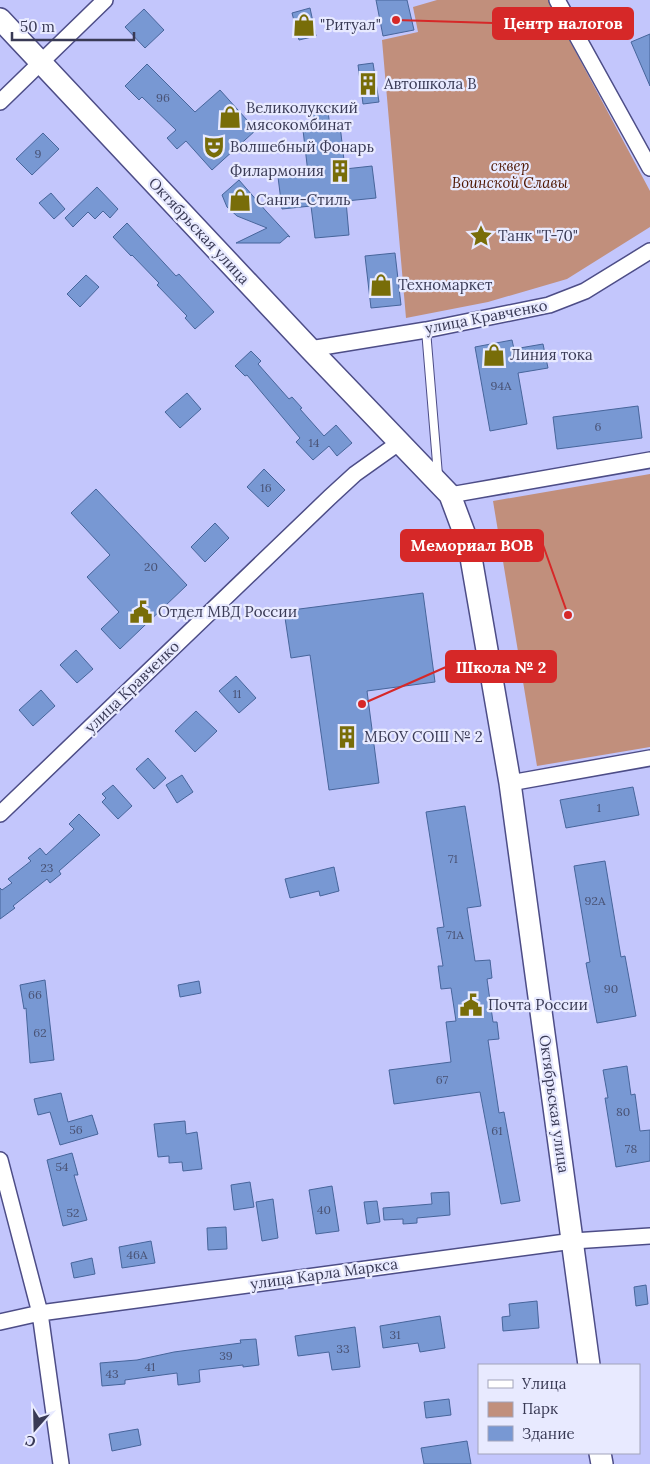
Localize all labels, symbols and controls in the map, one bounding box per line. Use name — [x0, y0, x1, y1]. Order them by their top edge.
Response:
callout: Центр налогов — [493, 8, 633, 39]
scale bar — [12, 10, 135, 42]
shop icon: "Ритуал" — [291, 12, 317, 38]
text: Центр налогов — [503, 13, 623, 33]
place label: "Ритуал" — [320, 15, 381, 34]
text: 50 m — [20, 17, 55, 36]
building icon: Автошкола В — [355, 71, 381, 97]
place label: Автошкола В — [383, 74, 476, 93]
house number: 96 — [156, 90, 170, 105]
place label: Великолукский мясокомбинат — [246, 98, 358, 134]
shop icon: Великолукский мясокомбинат — [217, 104, 243, 130]
theatre icon: Волшебный Фонарь — [201, 134, 227, 160]
place label: Волшебный Фонарь — [230, 137, 374, 156]
house number: 9 — [35, 146, 42, 161]
park label: сквер Воинской Славы — [452, 156, 568, 192]
building icon: Филармония — [327, 158, 353, 184]
place label: Филармония — [230, 161, 324, 180]
street label: Октябрьская улица — [145, 173, 254, 288]
shop icon: Санги-Стиль — [227, 187, 253, 213]
place label: Санги-Стиль — [256, 190, 351, 209]
place icon: Танк "Т-70" — [468, 223, 494, 249]
place label: Танк "Т-70" — [498, 226, 578, 245]
shop icon: Техномаркет — [368, 272, 394, 298]
place label: Техномаркет — [398, 275, 493, 294]
street label: улица Кравченко — [423, 295, 549, 338]
shop icon: Линия тока — [481, 342, 507, 368]
place label: Линия тока — [510, 345, 593, 364]
house number: 94А — [491, 378, 512, 393]
house number: 6 — [595, 419, 602, 434]
house number: 14 — [309, 435, 320, 450]
house number: 16 — [260, 480, 272, 495]
callout: Мемориал ВОВ — [401, 530, 543, 561]
text: Мемориал ВОВ — [411, 535, 534, 555]
house number: 20 — [144, 559, 158, 574]
public building icon: Отдел МВД России — [128, 599, 154, 625]
place label: Отдел МВД России — [158, 602, 297, 621]
street label: улица Кравченко — [80, 636, 183, 737]
callout: Школа № 2 — [446, 651, 556, 682]
text: Школа № 2 — [456, 657, 546, 677]
house number: 11 — [233, 686, 241, 701]
building icon: МБОУ СОШ № 2 — [334, 724, 360, 750]
place label: МБОУ СОШ № 2 — [364, 727, 483, 746]
house number: 1 — [597, 800, 601, 815]
house number: 71 — [448, 851, 458, 866]
house number: 23 — [41, 860, 54, 875]
house number: 92А — [585, 893, 606, 908]
house number: 71А — [446, 927, 464, 942]
house number: 90 — [604, 981, 618, 996]
house number: 66 — [28, 987, 42, 1002]
public building icon: Почта России — [458, 992, 484, 1018]
place label: Почта России — [488, 995, 588, 1014]
house number: 62 — [33, 1025, 47, 1040]
street label: Октябрьская улица — [535, 1034, 574, 1174]
house number: 67 — [436, 1072, 449, 1087]
house number: 80 — [616, 1104, 630, 1119]
house number: 56 — [69, 1122, 83, 1137]
house number: 61 — [491, 1123, 503, 1138]
house number: 78 — [625, 1141, 637, 1156]
house number: 54 — [55, 1159, 69, 1174]
house number: 40 — [317, 1202, 331, 1217]
house number: 52 — [67, 1205, 79, 1220]
house number: 46А — [127, 1247, 148, 1262]
street label: улица Карла Маркса — [249, 1254, 399, 1293]
house number: 31 — [389, 1327, 401, 1342]
house number: 33 — [336, 1341, 350, 1356]
house number: 39 — [219, 1348, 233, 1363]
house number: 41 — [145, 1359, 155, 1374]
legend — [478, 1364, 640, 1454]
house number: 43 — [105, 1366, 119, 1381]
text: Улица — [521, 1374, 567, 1393]
text: Парк — [522, 1399, 558, 1418]
north arrow — [10, 1404, 60, 1454]
text: Здание — [522, 1424, 575, 1443]
text: С — [23, 1431, 38, 1451]

